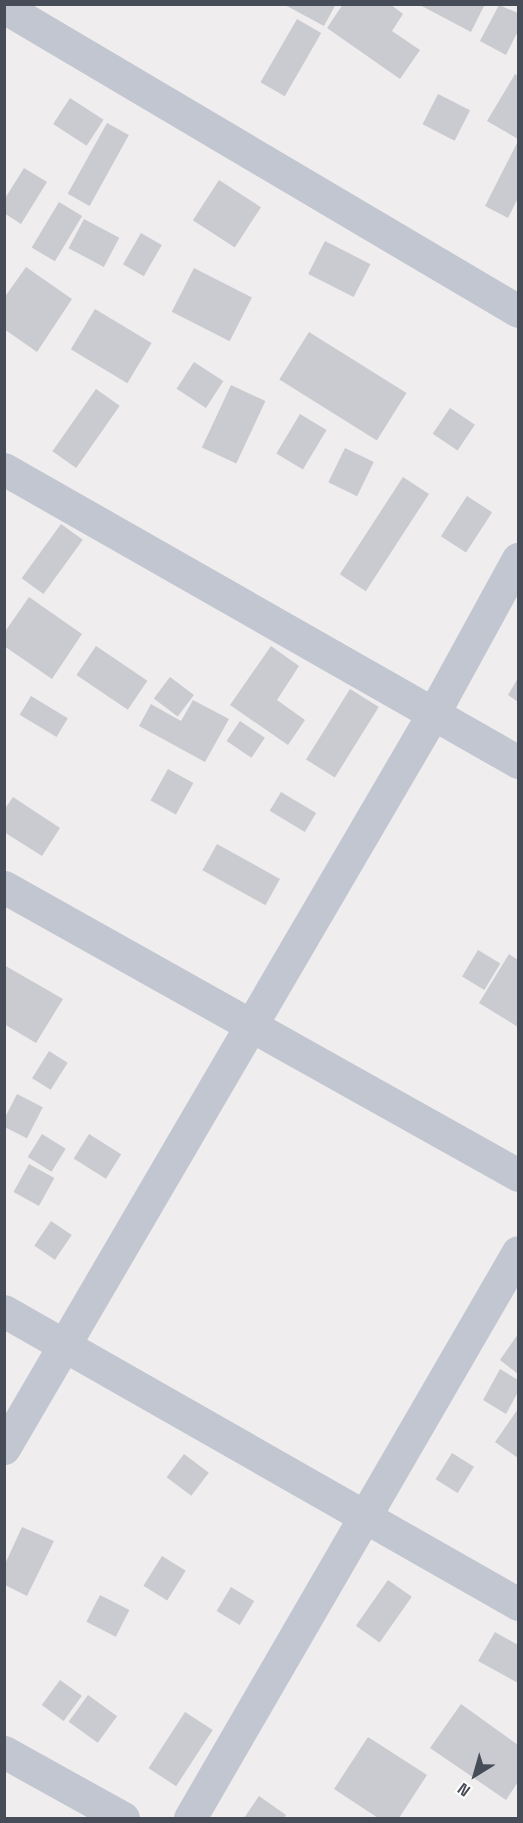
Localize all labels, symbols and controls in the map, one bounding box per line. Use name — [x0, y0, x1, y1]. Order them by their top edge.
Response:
north arrow — [445, 1745, 505, 1805]
text: N — [453, 1778, 474, 1801]

